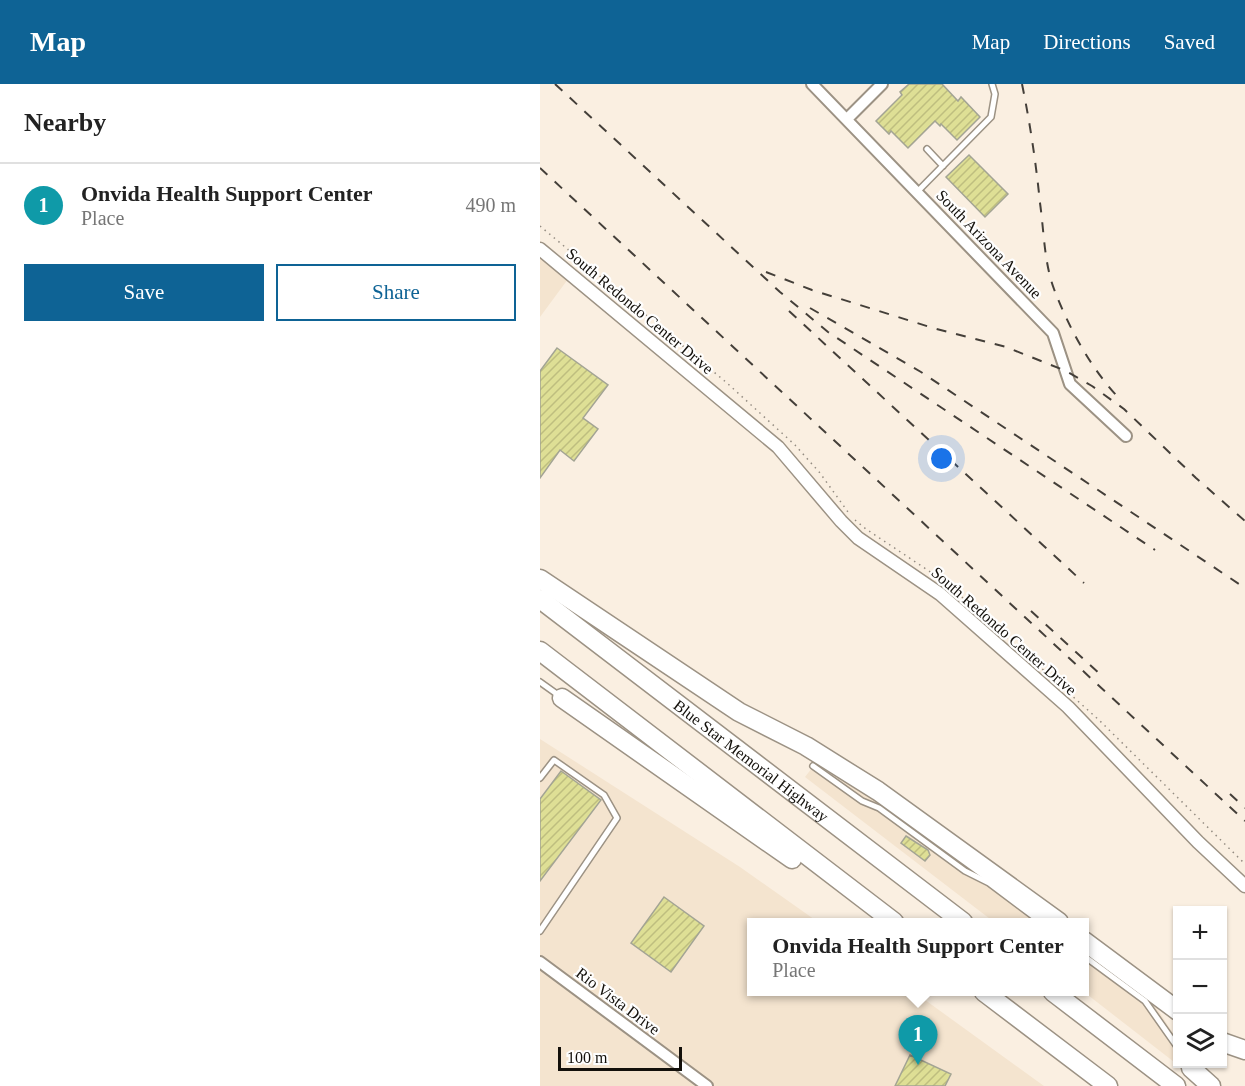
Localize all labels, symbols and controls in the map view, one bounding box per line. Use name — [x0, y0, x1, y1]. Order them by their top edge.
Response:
text: Map — [30, 26, 86, 57]
text: Map — [972, 30, 1010, 54]
text: Directions — [1043, 30, 1131, 54]
text: Saved — [1164, 30, 1215, 54]
text: Nearby — [24, 108, 106, 137]
text: Onvida Health Support Center — [81, 181, 373, 206]
street label: South Arizona Avenue — [933, 186, 1045, 302]
text: 1 — [39, 194, 49, 216]
text: 490 m — [465, 194, 516, 216]
text: Place — [81, 207, 124, 229]
street label: South Redondo Center Drive — [563, 245, 717, 377]
button: Save — [24, 264, 264, 321]
button: Share — [276, 264, 516, 321]
your location — [927, 444, 956, 473]
street label: South Redondo Center Drive — [928, 564, 1080, 698]
street label: Blue Star Memorial Highway — [671, 696, 832, 826]
map controls — [1173, 906, 1227, 1068]
button: + — [1173, 906, 1227, 960]
popup — [747, 918, 1089, 996]
text: Onvida Health Support Center — [772, 933, 1064, 958]
text: Place — [772, 959, 816, 981]
button: − — [1173, 960, 1227, 1014]
street label: Rio Vista Drive — [573, 964, 663, 1038]
button: layers — [1173, 1014, 1227, 1068]
pin: 1 — [898, 1016, 938, 1065]
scale bar — [558, 1044, 682, 1072]
text: 100 m — [567, 1049, 607, 1066]

